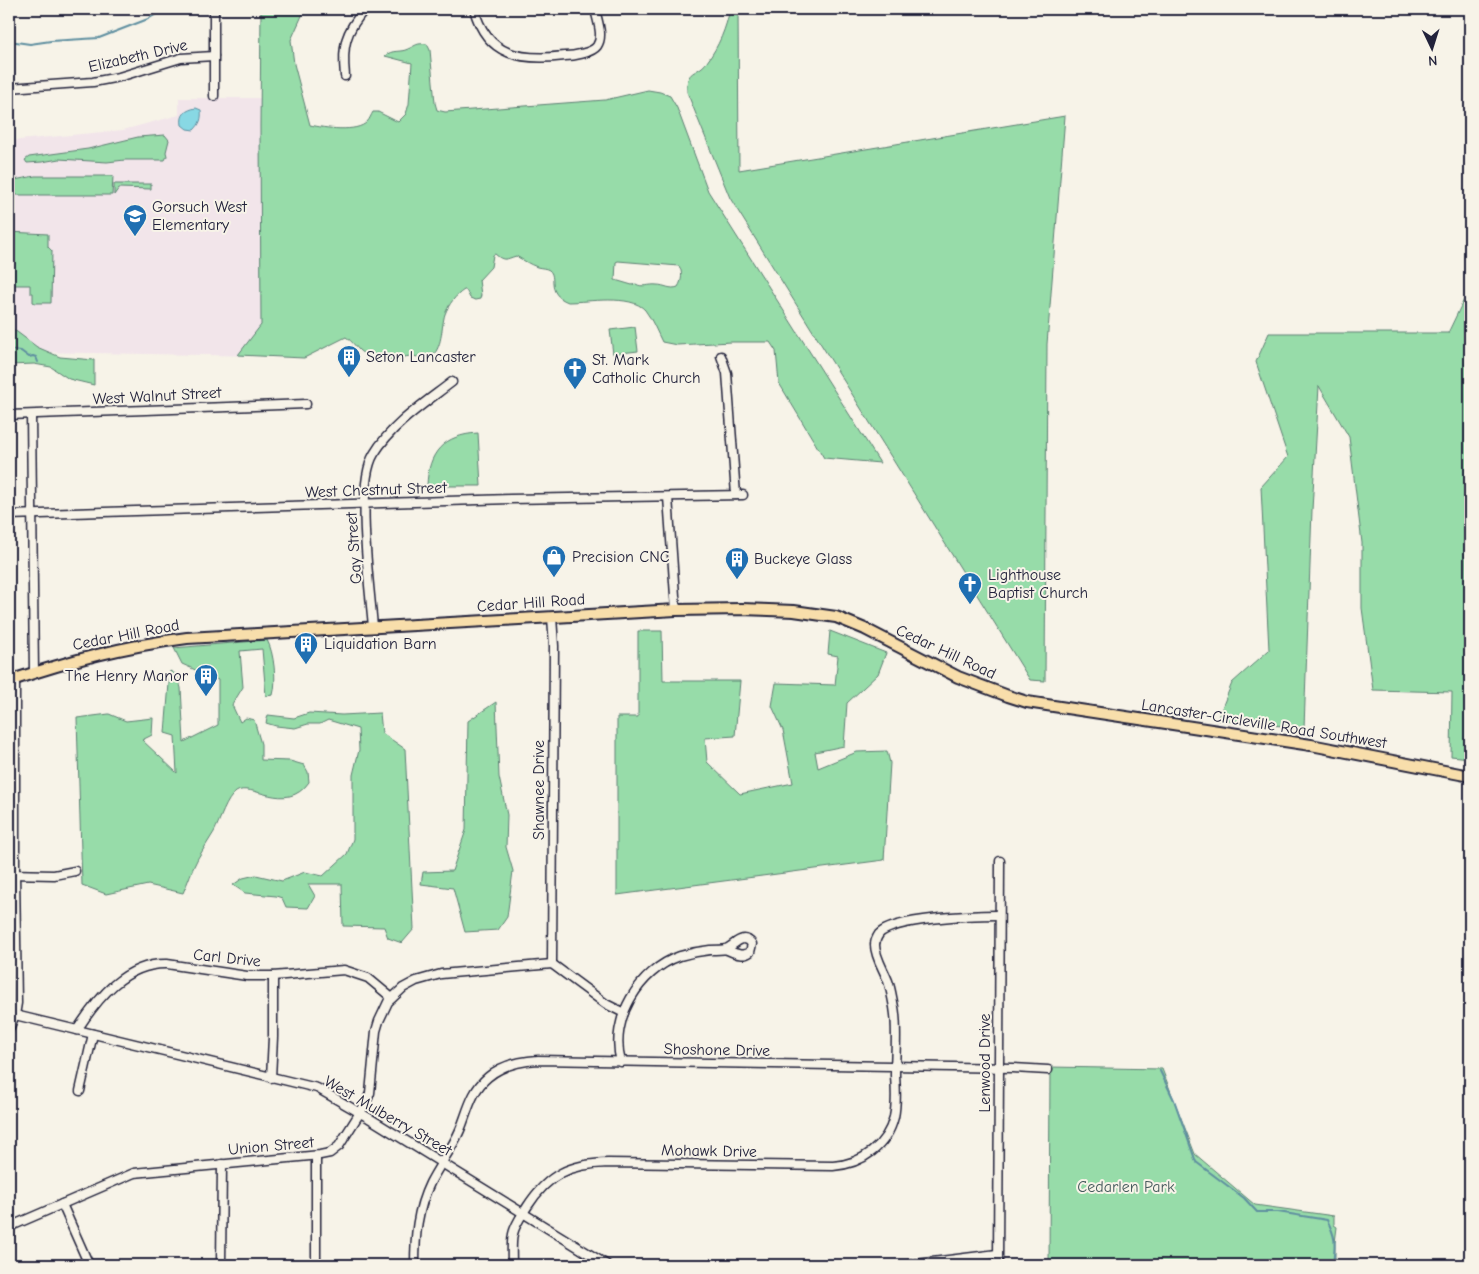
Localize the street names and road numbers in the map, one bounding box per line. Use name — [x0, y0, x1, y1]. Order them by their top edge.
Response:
street label: Elizabeth Drive — [87, 36, 189, 76]
street label: West Walnut Street — [92, 384, 222, 408]
street label: West Chestnut Street — [305, 479, 448, 501]
street label: Gay Street — [342, 511, 365, 585]
street label: Cedar Hill Road — [476, 590, 586, 616]
street label: Cedar Hill Road — [71, 616, 181, 654]
street label: Cedar Hill Road — [893, 621, 999, 683]
street label: Lancaster-Circleville Road Southwest — [1140, 696, 1388, 752]
street label: Shawnee Drive — [530, 740, 548, 840]
street label: Carl Drive — [192, 946, 262, 970]
street label: Lenwood Drive — [976, 1013, 994, 1113]
street label: Shoshone Drive — [664, 1040, 770, 1060]
street label: West Mulberry Street — [321, 1072, 455, 1160]
street label: Union Street — [227, 1133, 315, 1159]
street label: Mohawk Drive — [661, 1141, 757, 1161]

